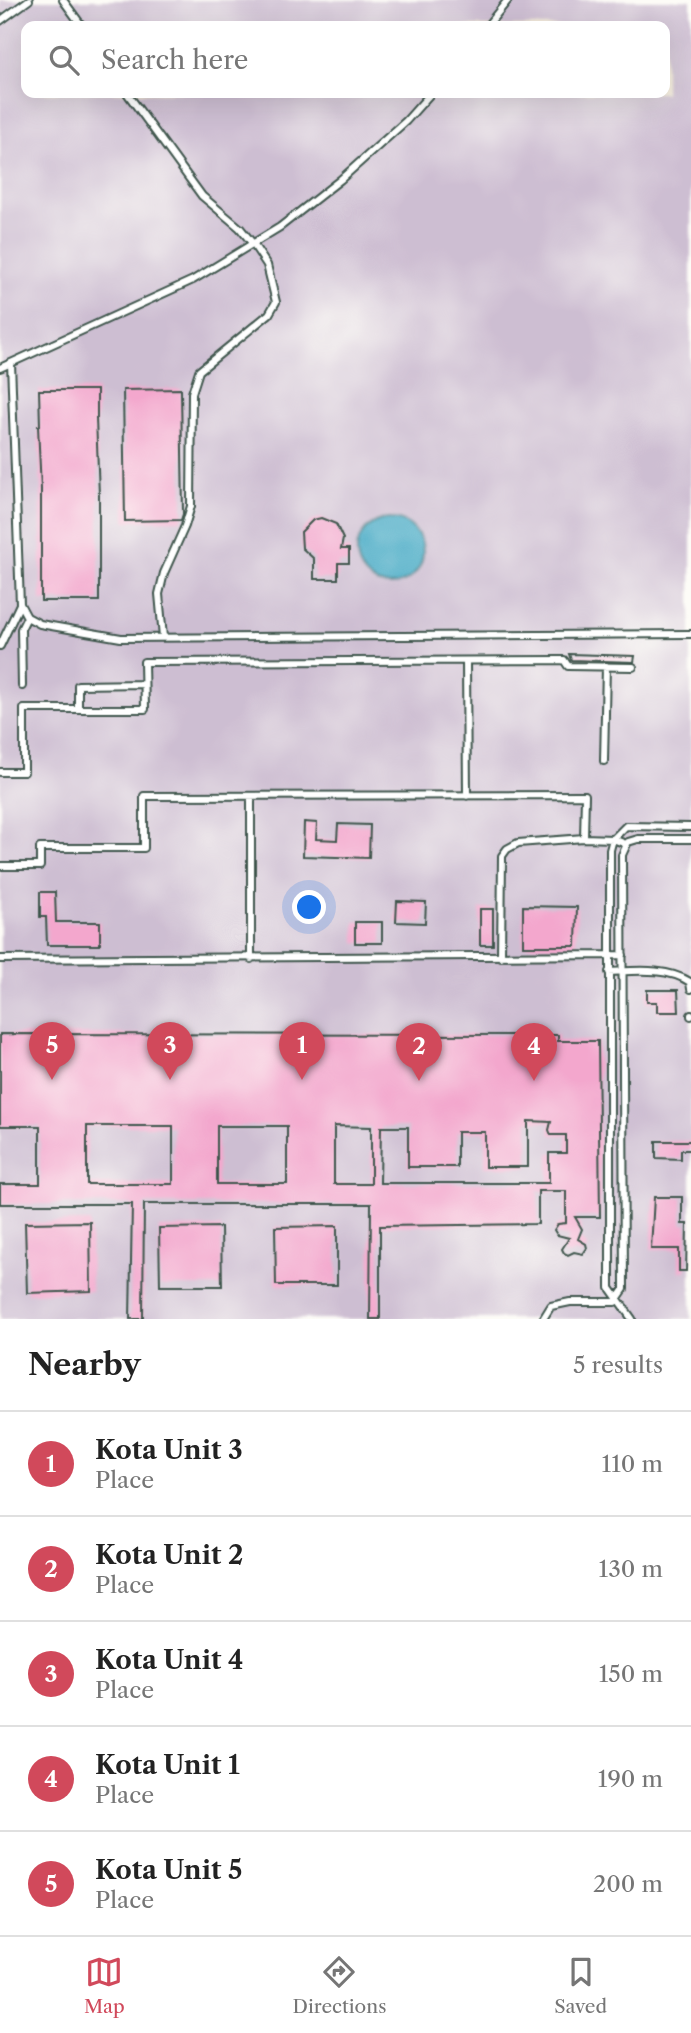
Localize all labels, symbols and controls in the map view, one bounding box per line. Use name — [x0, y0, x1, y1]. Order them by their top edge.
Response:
search box — [21, 21, 670, 98]
icon: search — [45, 41, 83, 79]
text: Search here — [101, 44, 248, 76]
your location — [292, 890, 326, 924]
pin: 5 — [29, 1022, 75, 1080]
pin: 3 — [147, 1022, 193, 1080]
pin: 1 — [279, 1022, 325, 1080]
pin: 2 — [396, 1023, 442, 1081]
pin: 4 — [511, 1023, 557, 1081]
text: Nearby — [28, 1346, 141, 1383]
text: 5 results — [573, 1351, 663, 1379]
text: Kota Unit 3 — [95, 1434, 243, 1466]
text: 1 — [46, 1450, 56, 1478]
text: 110 m — [602, 1450, 663, 1478]
text: Place — [95, 1466, 154, 1494]
text: Kota Unit 2 — [95, 1539, 243, 1571]
text: 2 — [44, 1555, 58, 1583]
text: 130 m — [599, 1555, 663, 1583]
text: Place — [95, 1571, 154, 1599]
text: Kota Unit 4 — [95, 1644, 243, 1676]
text: 3 — [45, 1660, 58, 1688]
text: 150 m — [599, 1660, 663, 1688]
text: Place — [95, 1676, 154, 1704]
text: Kota Unit 1 — [95, 1749, 240, 1781]
text: 4 — [44, 1765, 58, 1793]
text: 190 m — [598, 1765, 663, 1793]
text: Place — [95, 1781, 154, 1809]
text: Kota Unit 5 — [95, 1854, 242, 1886]
text: 5 — [45, 1870, 57, 1898]
text: 200 m — [593, 1870, 663, 1898]
text: Place — [95, 1886, 154, 1914]
tab: Map — [84, 1953, 125, 2018]
tab: Directions — [293, 1953, 386, 2018]
tab: Saved — [554, 1953, 607, 2018]

